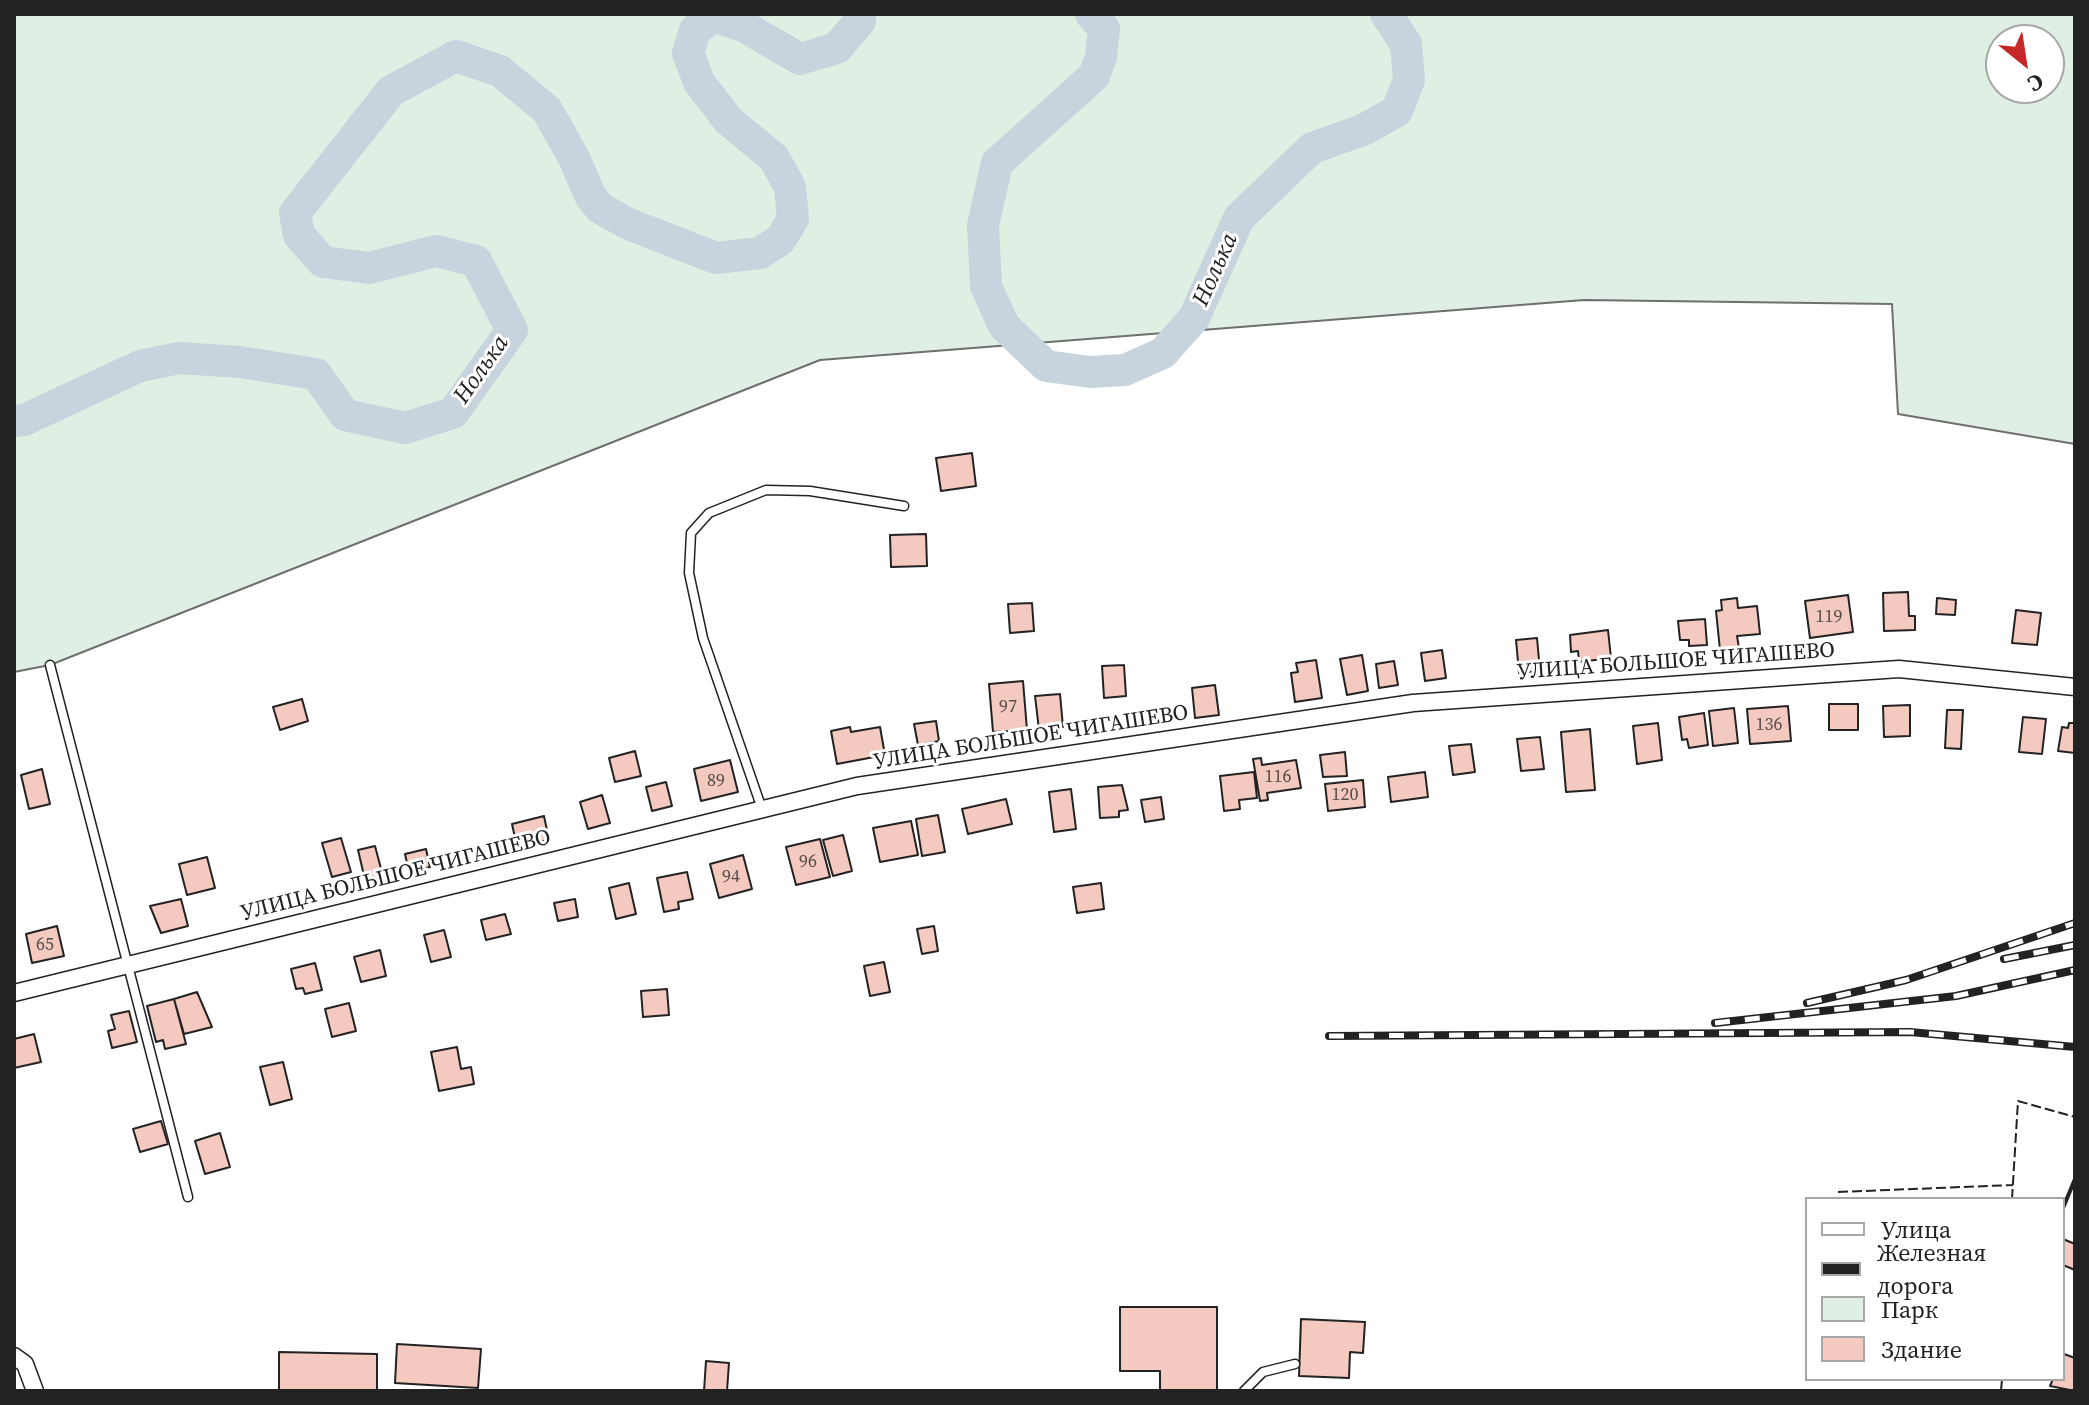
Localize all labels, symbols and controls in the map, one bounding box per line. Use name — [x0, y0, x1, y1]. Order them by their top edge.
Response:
north arrow — [1985, 24, 2065, 104]
text: С — [2023, 67, 2049, 99]
water label: Нолька — [1187, 229, 1245, 311]
water label: Нолька — [448, 330, 516, 410]
house number: 119 — [1816, 606, 1842, 628]
street label: УЛИЦА БОЛЬШОЕ ЧИГАШЕВО — [1516, 638, 1836, 686]
house number: 97 — [999, 696, 1017, 718]
street label: УЛИЦА БОЛЬШОЕ ЧИГАШЕВО — [872, 700, 1190, 776]
house number: 136 — [1756, 714, 1782, 736]
house number: 116 — [1265, 766, 1291, 788]
house number: 89 — [707, 770, 725, 792]
house number: 120 — [1332, 784, 1358, 806]
street label: УЛИЦА БОЛЬШОЕ ЧИГАШЕВО — [238, 825, 554, 927]
house number: 96 — [799, 851, 817, 873]
house number: 94 — [722, 866, 740, 888]
house number: 65 — [36, 934, 54, 956]
legend — [1805, 1197, 2065, 1381]
text: Улица — [1881, 1213, 1951, 1246]
text: Железная дорога — [1877, 1236, 1986, 1302]
text: Парк — [1881, 1293, 1938, 1326]
text: Здание — [1881, 1333, 1962, 1366]

